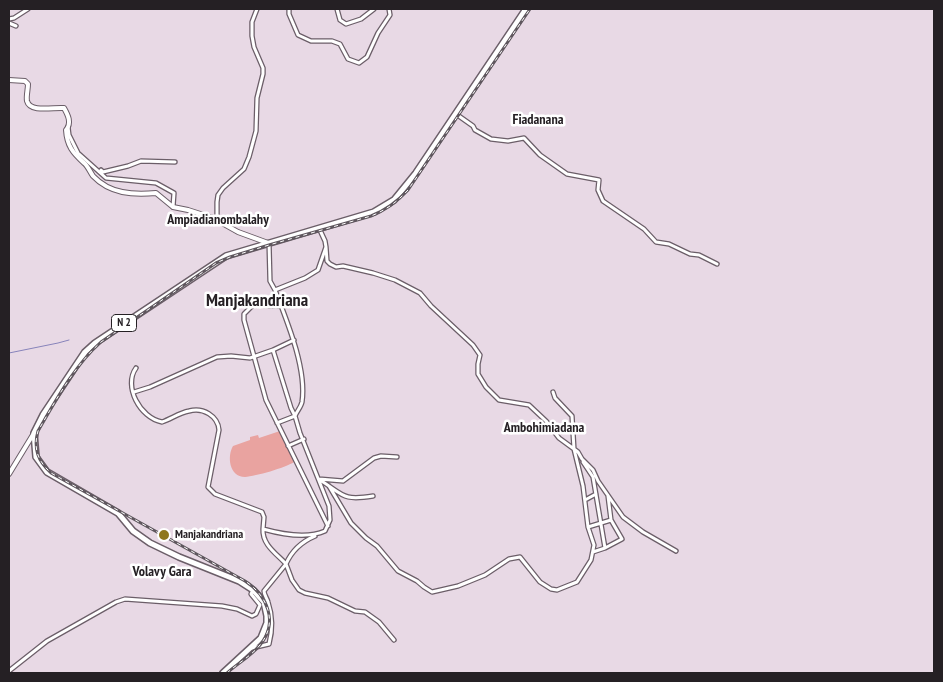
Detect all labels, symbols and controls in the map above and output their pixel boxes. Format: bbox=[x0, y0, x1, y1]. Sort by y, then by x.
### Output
district label: Fiadanana bbox=[513, 112, 563, 128]
district label: Ampiadianombalahy bbox=[167, 212, 269, 228]
district label: Manjakandriana bbox=[206, 290, 308, 312]
road number: N 2 bbox=[112, 314, 136, 332]
district label: Ambohimiadana bbox=[504, 420, 584, 436]
marker: Manjakandriana bbox=[157, 528, 171, 542]
place label: Manjakandriana bbox=[175, 528, 243, 542]
district label: Volavy Gara bbox=[133, 564, 191, 580]

